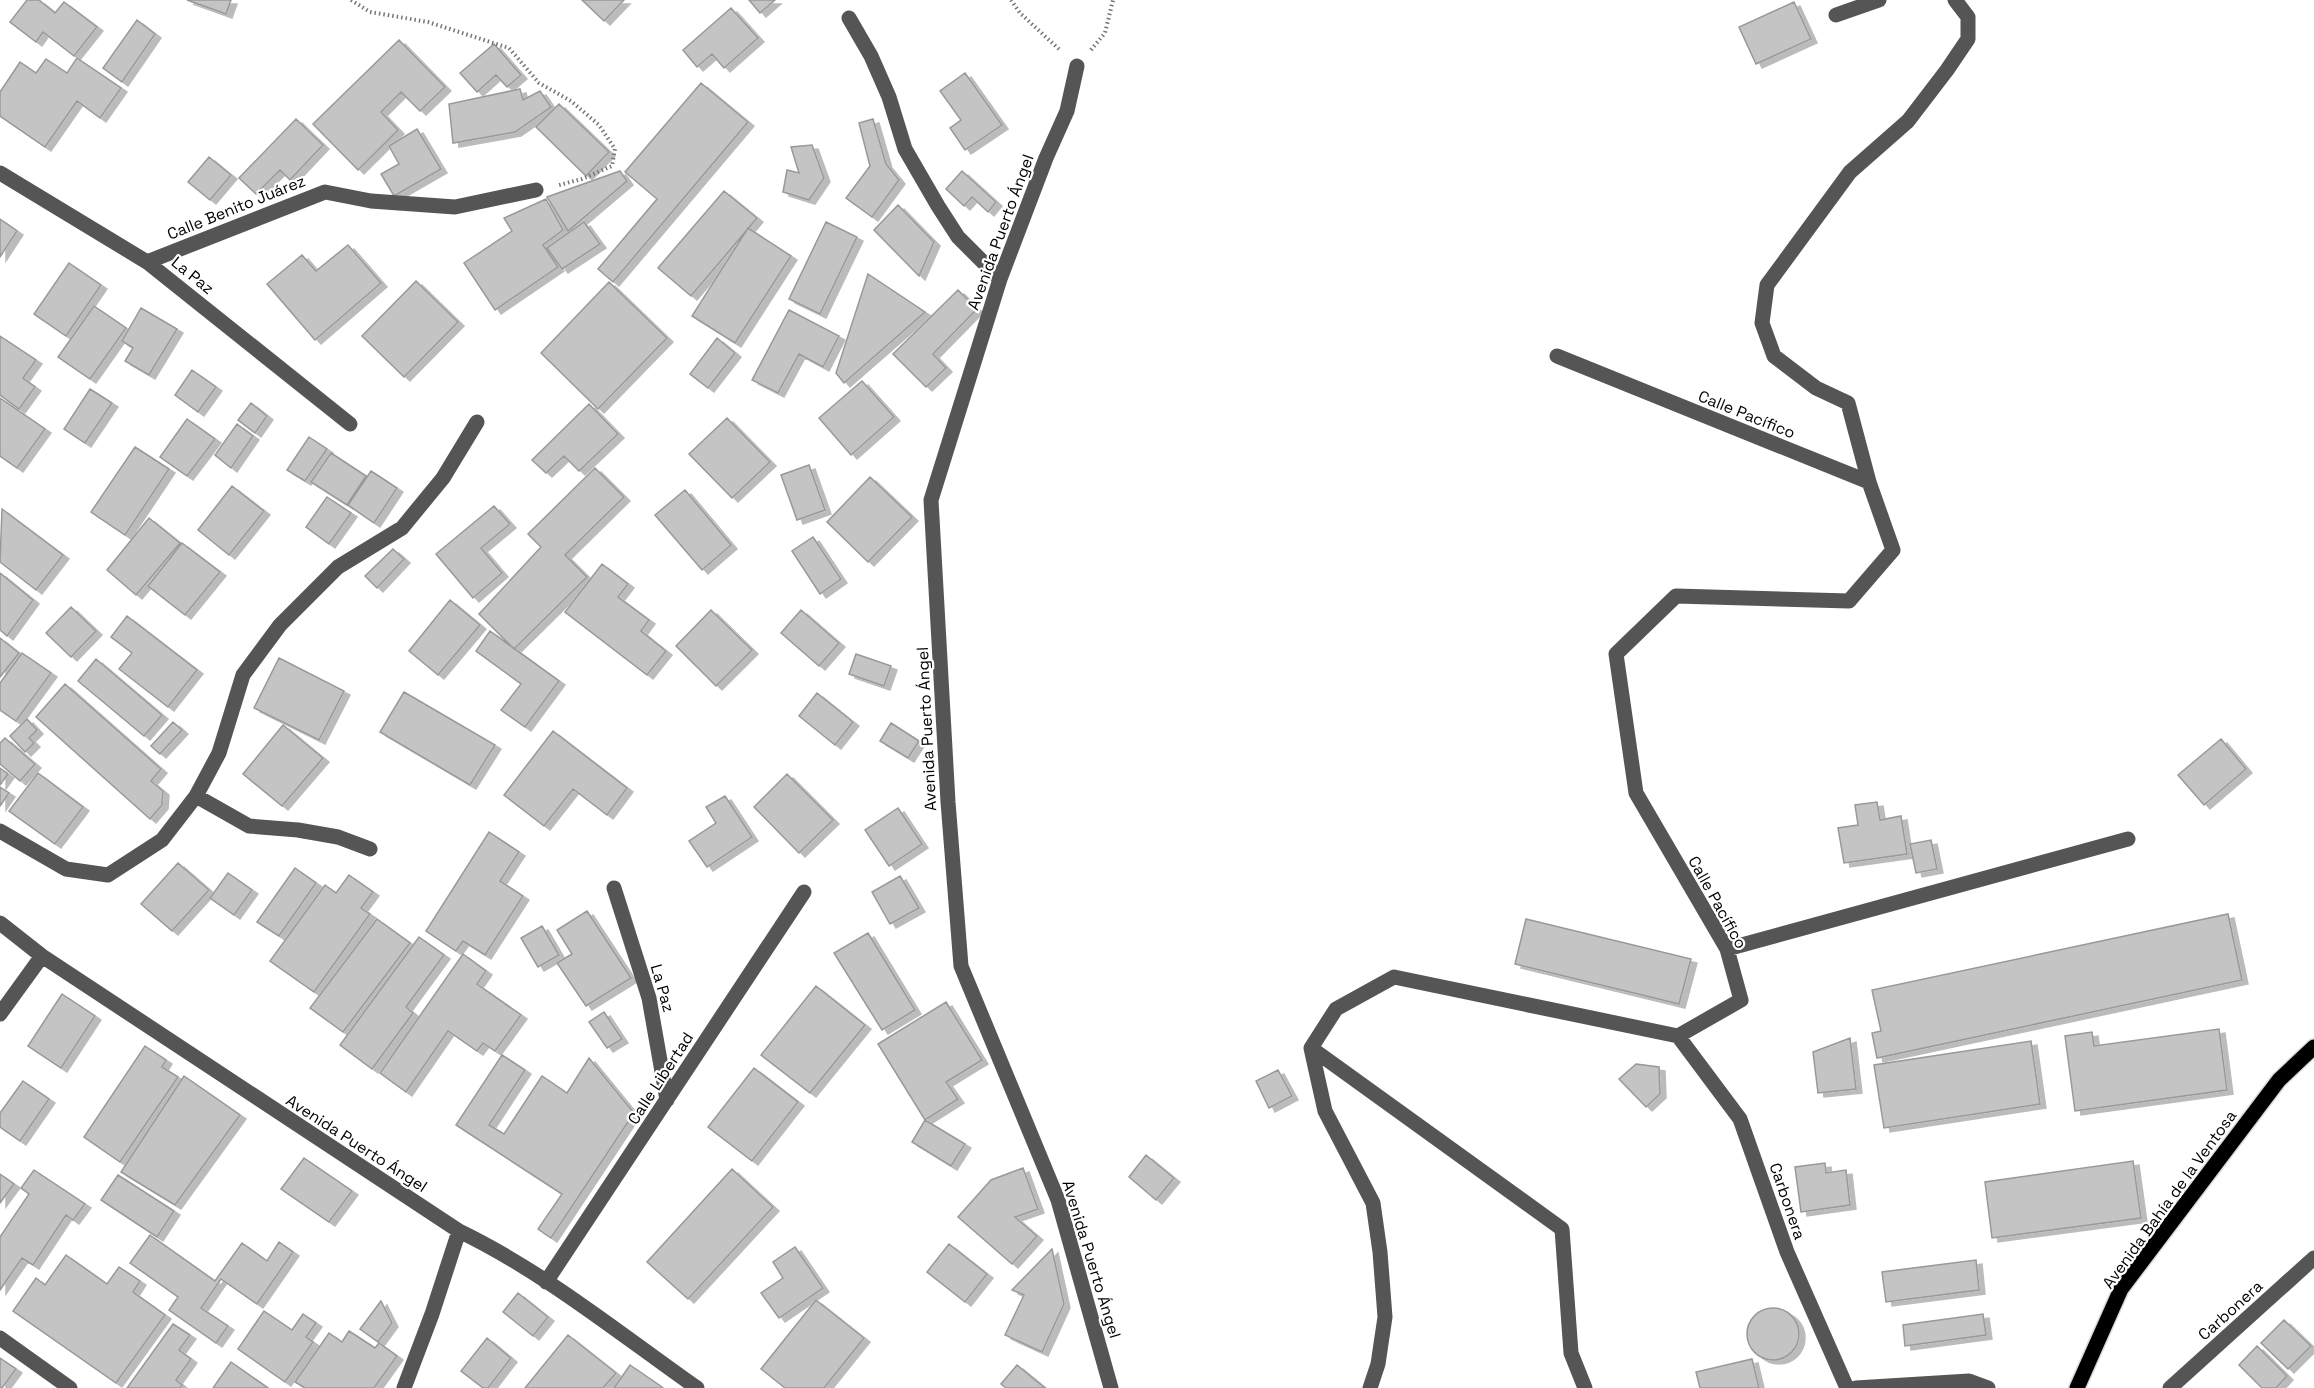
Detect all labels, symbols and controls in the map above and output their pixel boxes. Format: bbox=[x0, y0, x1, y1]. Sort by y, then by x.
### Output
street label: Avenida Puerto Ángel bbox=[963, 151, 1038, 313]
street label: Calle Benito Juárez bbox=[164, 170, 308, 245]
street label: La Paz bbox=[167, 252, 218, 299]
street label: Calle Pacífico bbox=[1695, 385, 1798, 443]
street label: Avenida Puerto Ángel bbox=[912, 646, 941, 812]
street label: Calle Pacífico bbox=[1683, 852, 1752, 952]
street label: La Paz bbox=[646, 962, 679, 1015]
street label: Calle Libertad bbox=[623, 1028, 698, 1128]
street label: Avenida Puerto Ángel bbox=[282, 1090, 431, 1197]
street label: Avenida Bahía de la Ventosa bbox=[2098, 1106, 2241, 1293]
street label: Carbonera bbox=[1765, 1160, 1810, 1242]
street label: Avenida Puerto Ángel bbox=[1057, 1178, 1126, 1341]
street label: Carbonera bbox=[2194, 1276, 2267, 1345]

